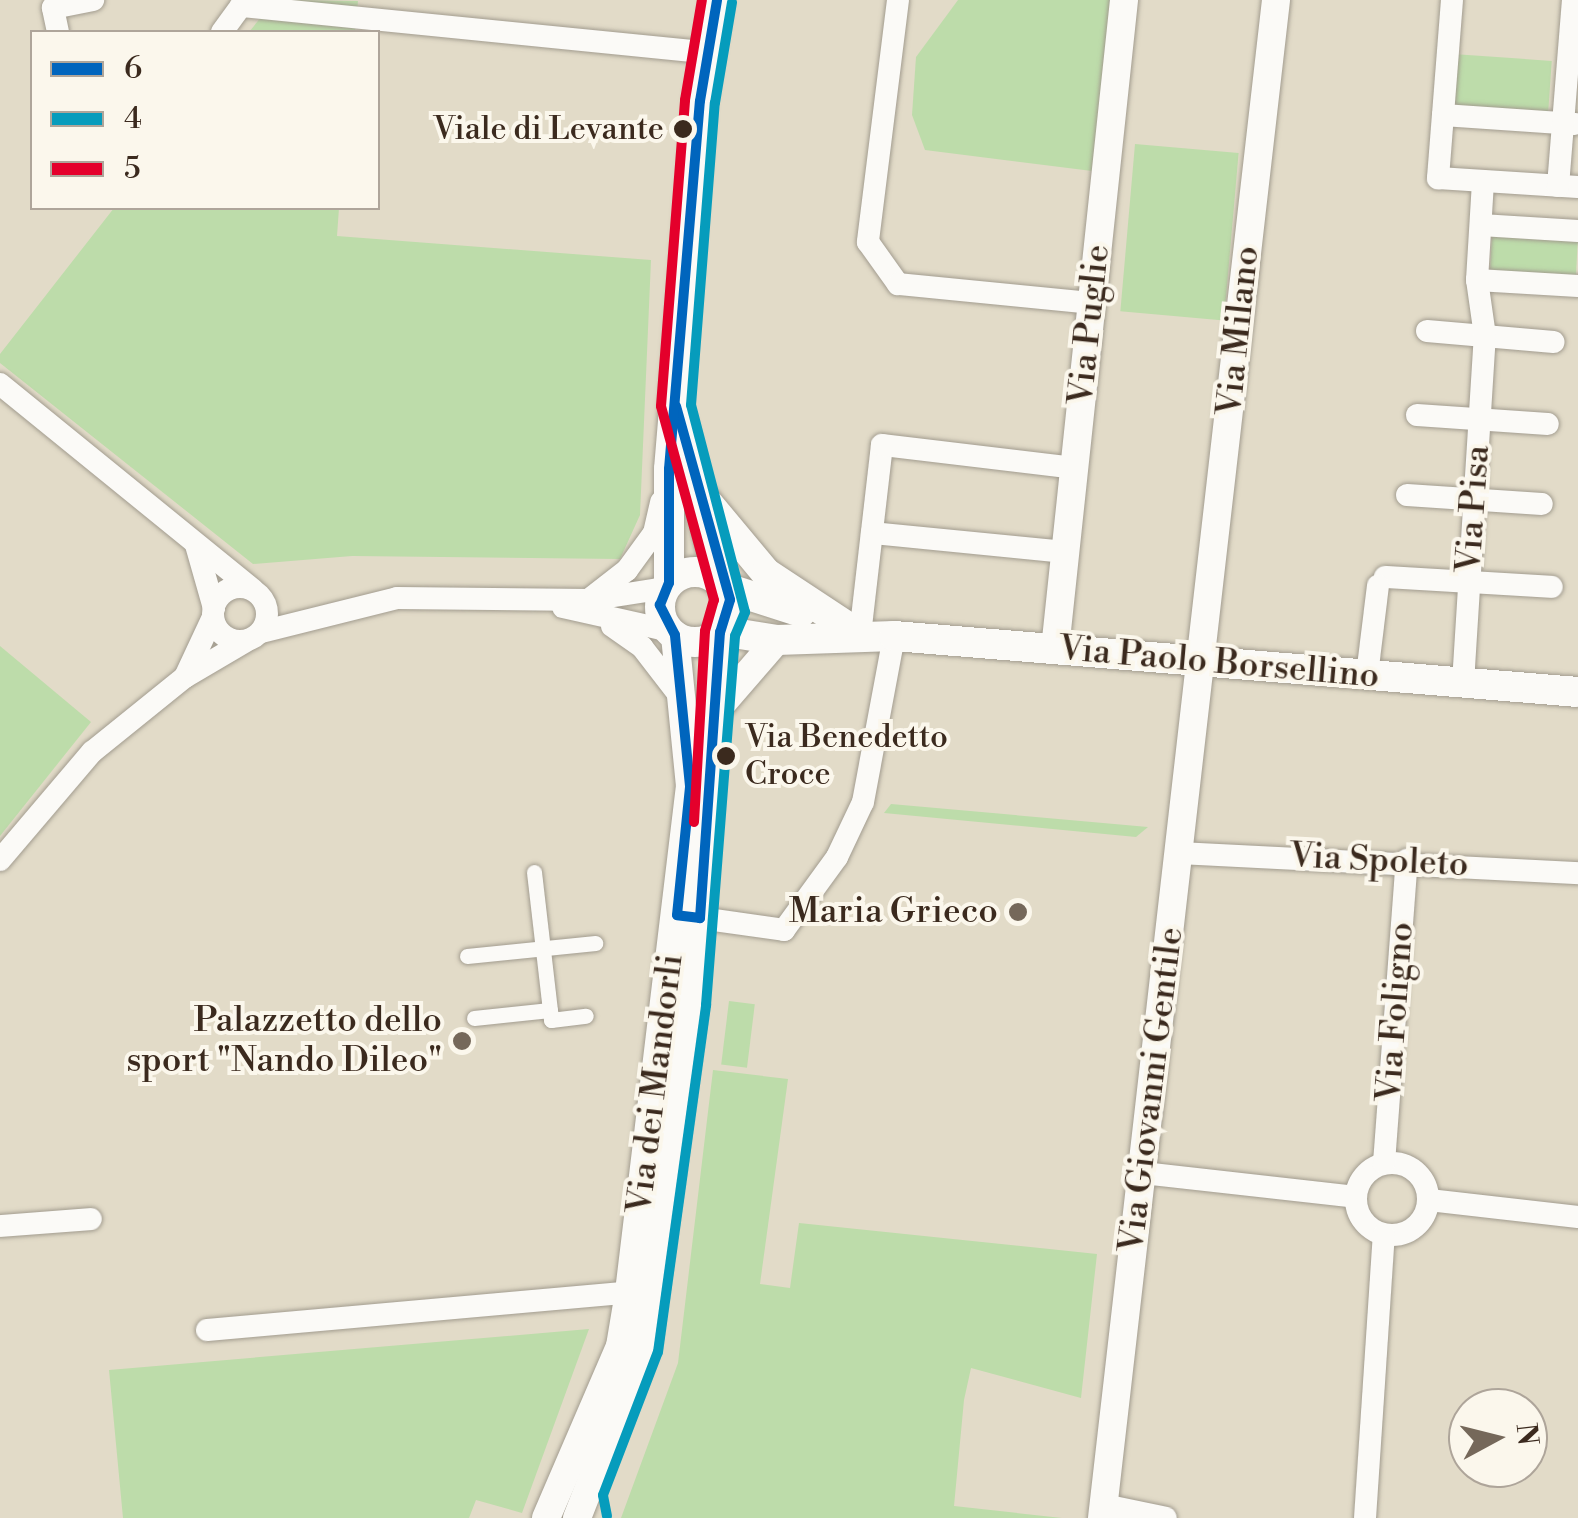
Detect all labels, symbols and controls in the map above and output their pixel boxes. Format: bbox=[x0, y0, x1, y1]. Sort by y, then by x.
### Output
legend bbox=[30, 30, 380, 210]
text: 6 bbox=[124, 50, 142, 88]
text: 4 bbox=[124, 100, 142, 138]
place label: Viale di Levante bbox=[433, 110, 664, 148]
marker: Viale di Levante bbox=[673, 119, 693, 139]
text: 5 bbox=[124, 150, 141, 188]
street label: Via Puglie bbox=[1061, 243, 1119, 407]
street label: Via Milano bbox=[1209, 244, 1269, 418]
street label: Via Pisa bbox=[1449, 444, 1499, 574]
street label: Via Paolo Borsellino bbox=[1057, 628, 1381, 698]
place label: Via Benedetto Croce bbox=[745, 719, 948, 794]
marker: Via Benedetto Croce bbox=[716, 746, 736, 766]
street label: Via Spoleto bbox=[1288, 835, 1470, 887]
place label: Maria Grieco bbox=[789, 891, 998, 933]
marker: Maria Grieco bbox=[1007, 901, 1029, 923]
street label: Via Foligno bbox=[1369, 921, 1423, 1103]
street label: Via Giovanni Gentile bbox=[1111, 925, 1193, 1255]
street label: Via dei Mandorli bbox=[619, 952, 693, 1216]
place label: Palazzetto dello sport "Nando Dileo" bbox=[126, 1000, 442, 1082]
marker: Palazzetto dello sport "Nando Dileo" bbox=[451, 1030, 473, 1052]
north arrow bbox=[1448, 1388, 1548, 1488]
text: N bbox=[1508, 1421, 1545, 1448]

